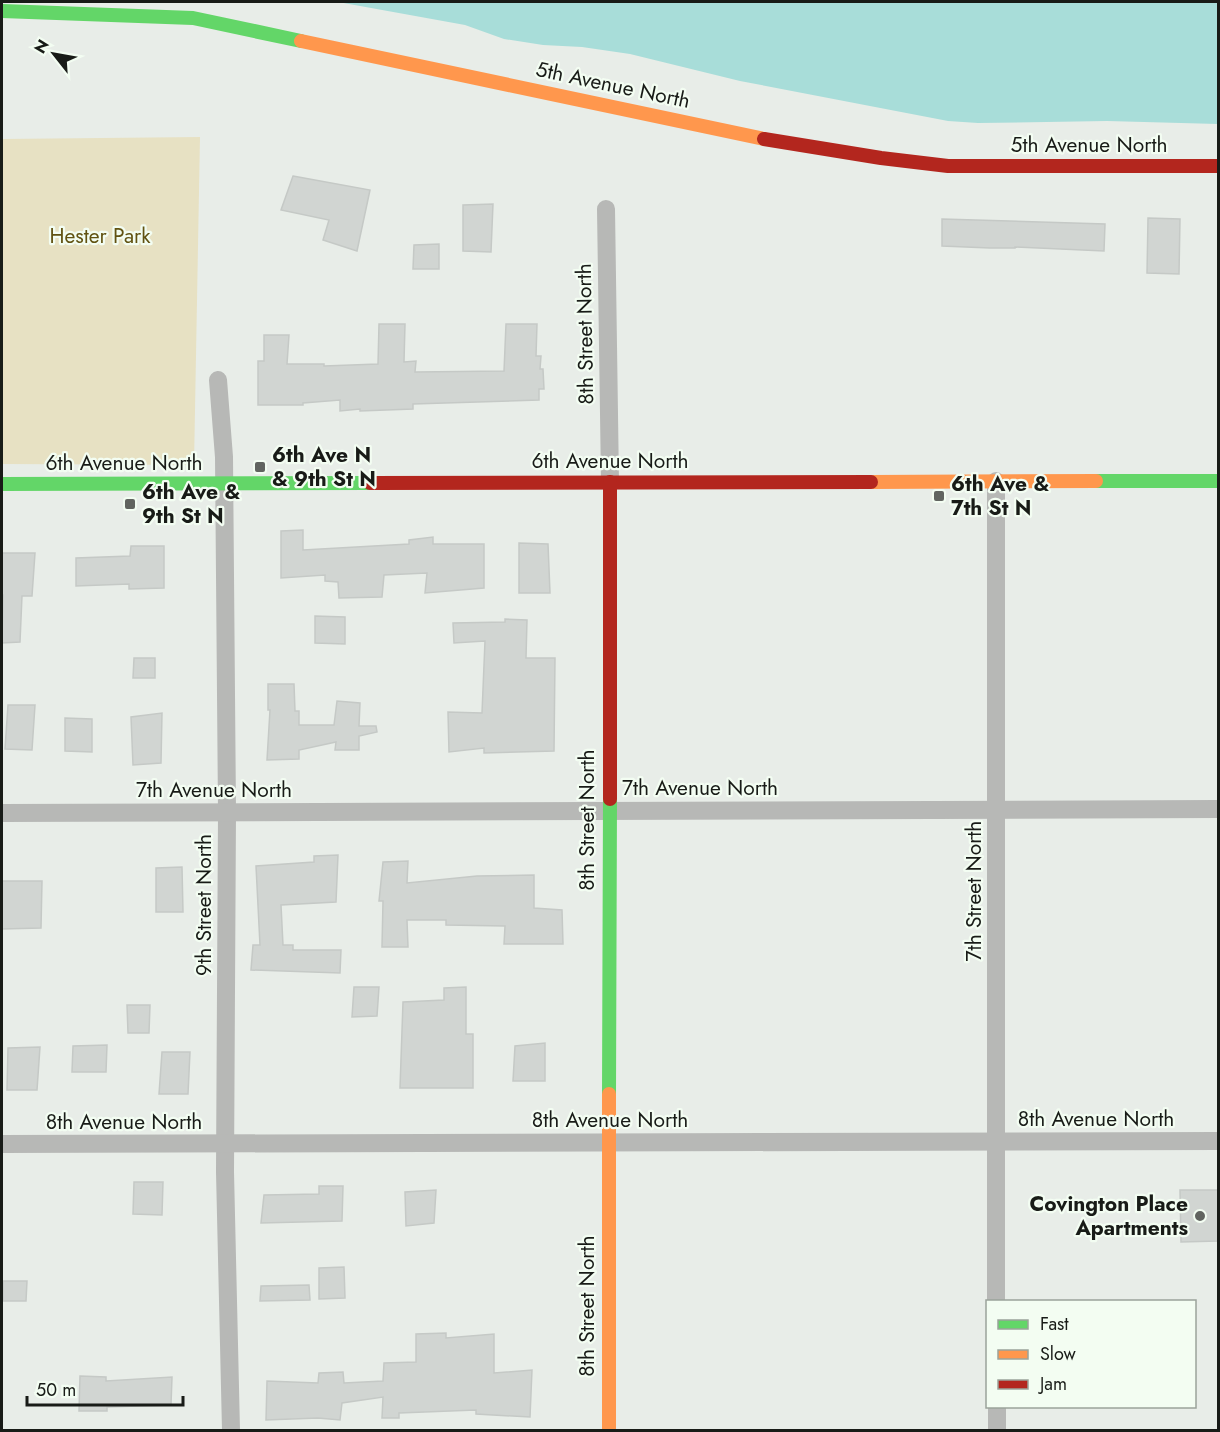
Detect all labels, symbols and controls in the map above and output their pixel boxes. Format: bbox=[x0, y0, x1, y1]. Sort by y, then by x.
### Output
north arrow bbox=[24, 24, 84, 84]
text: N bbox=[28, 35, 55, 58]
street label: 5th Avenue North bbox=[533, 54, 693, 116]
street label: 5th Avenue North bbox=[1011, 130, 1167, 160]
park label: Hester Park bbox=[49, 221, 151, 251]
street label: 8th Street North bbox=[569, 263, 601, 405]
place label: 6th Ave N & 9th St N bbox=[272, 440, 376, 494]
street label: 6th Avenue North bbox=[531, 446, 689, 476]
street label: 6th Avenue North bbox=[45, 448, 203, 478]
marker: 6th Ave N & 9th St N bbox=[253, 460, 267, 474]
place label: 6th Ave & 7th St N bbox=[951, 469, 1049, 523]
place label: 6th Ave & 9th St N bbox=[142, 477, 240, 531]
marker: 6th Ave & 7th St N bbox=[932, 489, 946, 503]
marker: 6th Ave & 9th St N bbox=[123, 497, 137, 511]
street label: 8th Street North bbox=[572, 749, 602, 891]
street label: 7th Avenue North bbox=[622, 773, 778, 803]
street label: 7th Avenue North bbox=[136, 775, 292, 805]
street label: 7th Street North bbox=[959, 821, 989, 961]
street label: 9th Street North bbox=[189, 834, 219, 976]
street label: 8th Avenue North bbox=[1018, 1104, 1174, 1134]
street label: 8th Avenue North bbox=[532, 1105, 688, 1135]
street label: 8th Avenue North bbox=[46, 1107, 202, 1137]
place label: Covington Place Apartments bbox=[1030, 1189, 1188, 1243]
marker: Covington Place Apartments bbox=[1193, 1209, 1207, 1223]
street label: 8th Street North bbox=[572, 1235, 602, 1377]
legend bbox=[986, 1300, 1196, 1408]
text: Fast bbox=[1040, 1311, 1069, 1337]
text: Slow bbox=[1040, 1341, 1077, 1367]
scale bar bbox=[27, 1369, 183, 1407]
text: Jam bbox=[1038, 1371, 1067, 1397]
text: 50 m bbox=[36, 1377, 76, 1403]

